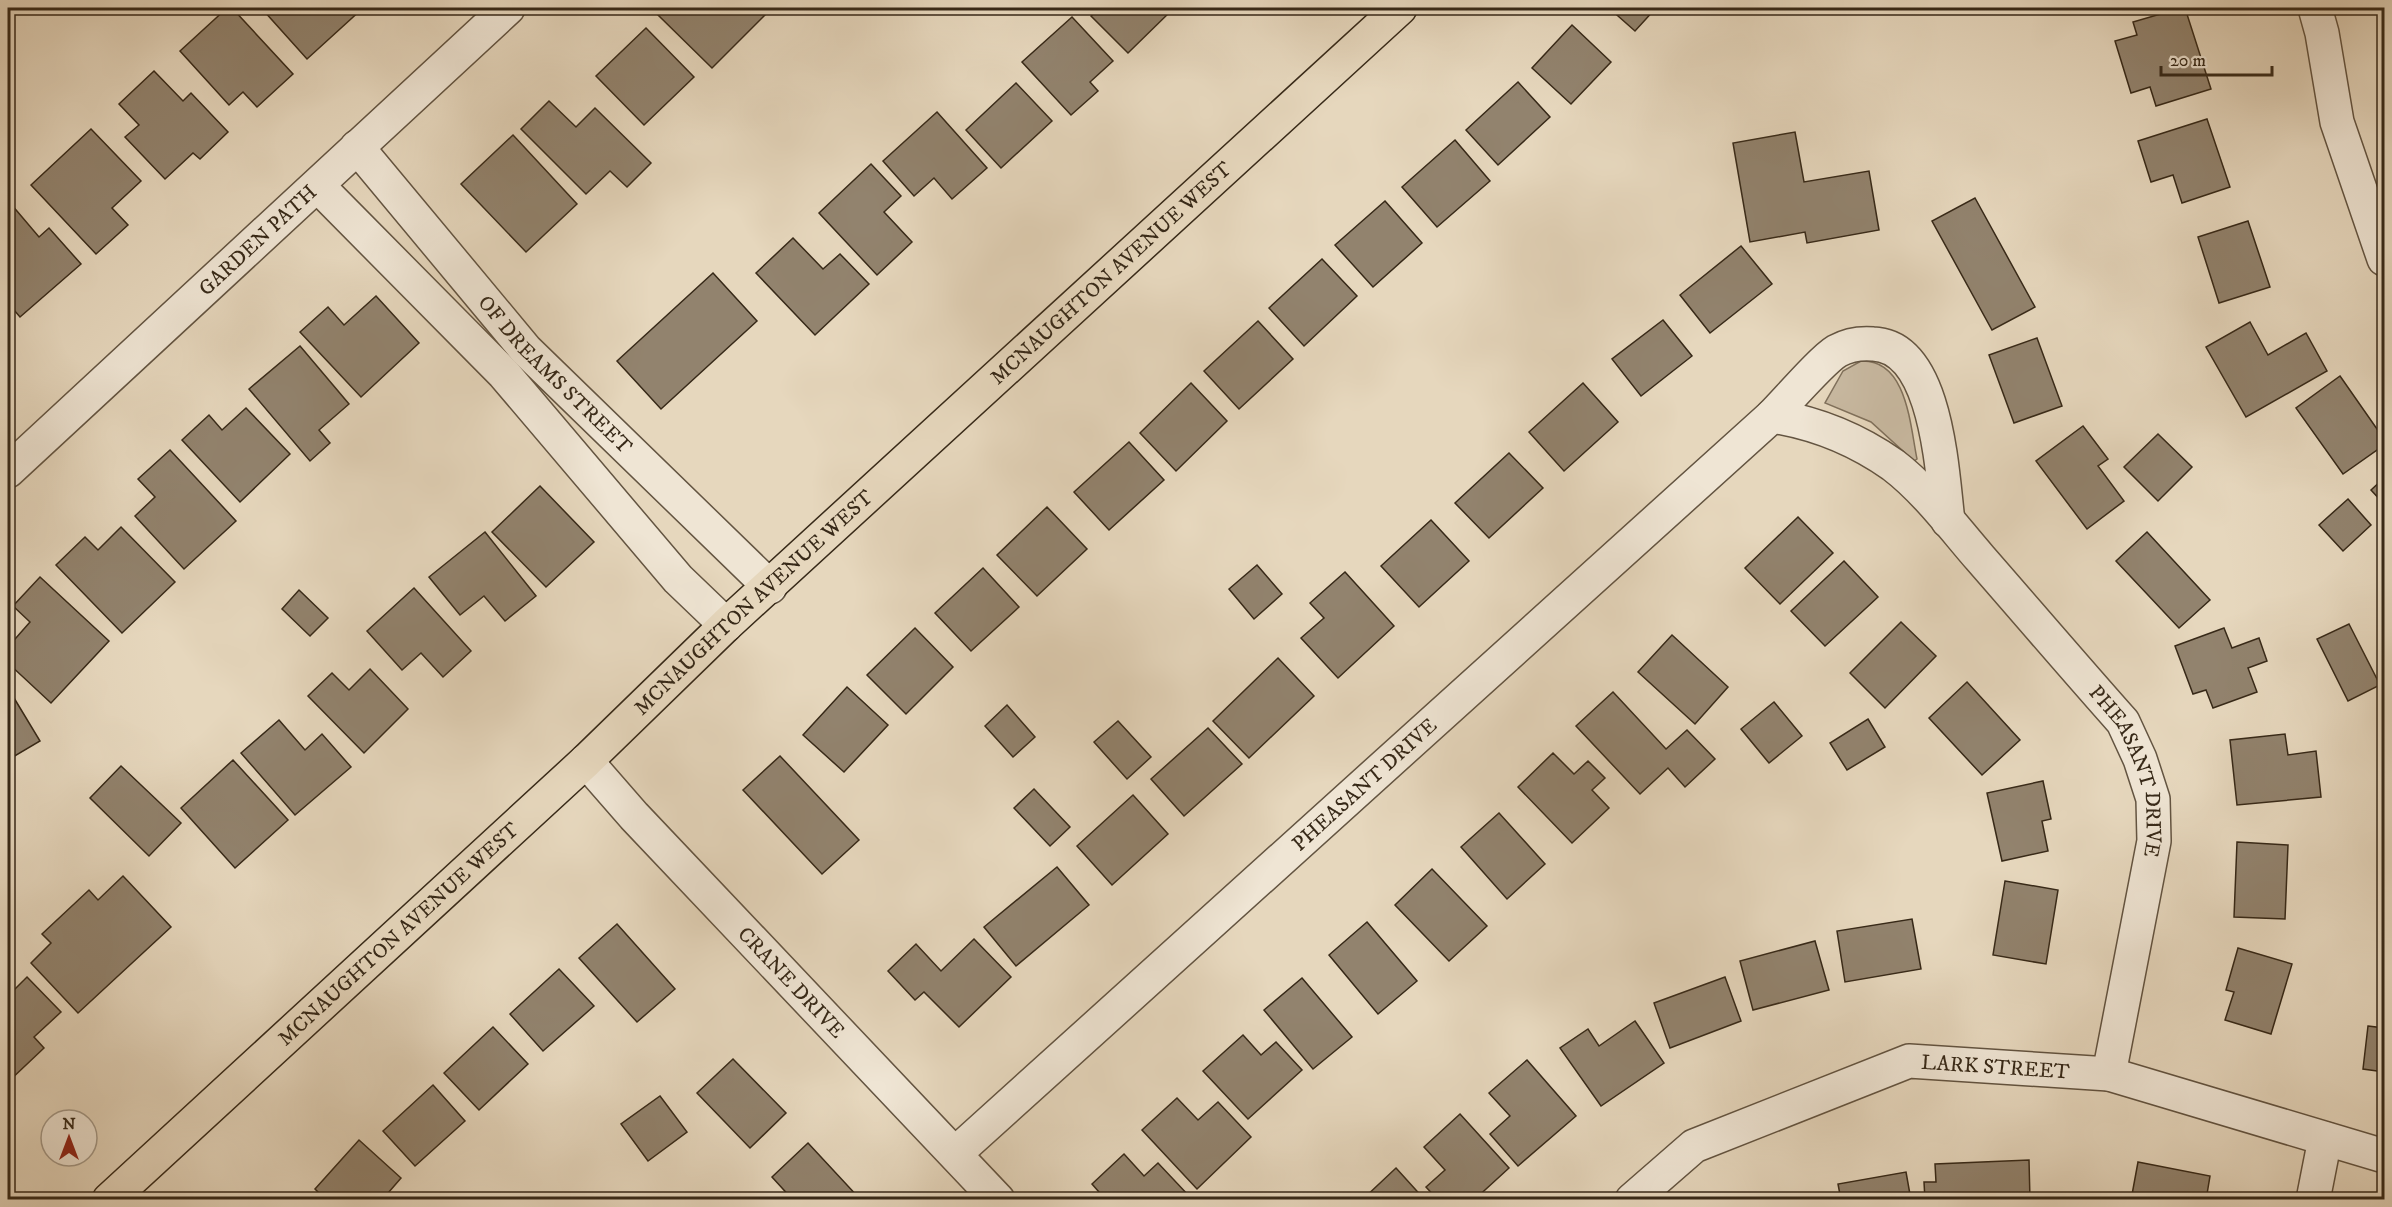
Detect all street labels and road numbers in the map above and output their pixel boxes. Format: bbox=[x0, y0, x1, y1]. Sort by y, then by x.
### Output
street label: MCNAUGHTON AVENUE WEST bbox=[985, 156, 1238, 391]
street label: GARDEN PATH bbox=[194, 180, 323, 302]
street label: OF DREAMS STREET bbox=[472, 290, 637, 460]
street label: MCNAUGHTON AVENUE WEST bbox=[629, 485, 879, 721]
street label: PHEASANT DRIVE bbox=[2083, 680, 2166, 860]
street label: PHEASANT DRIVE bbox=[1287, 713, 1443, 857]
street label: MCNAUGHTON AVENUE WEST bbox=[273, 817, 525, 1052]
street label: CRANE DRIVE bbox=[732, 922, 850, 1044]
street label: LARK STREET bbox=[1920, 1050, 2070, 1085]

